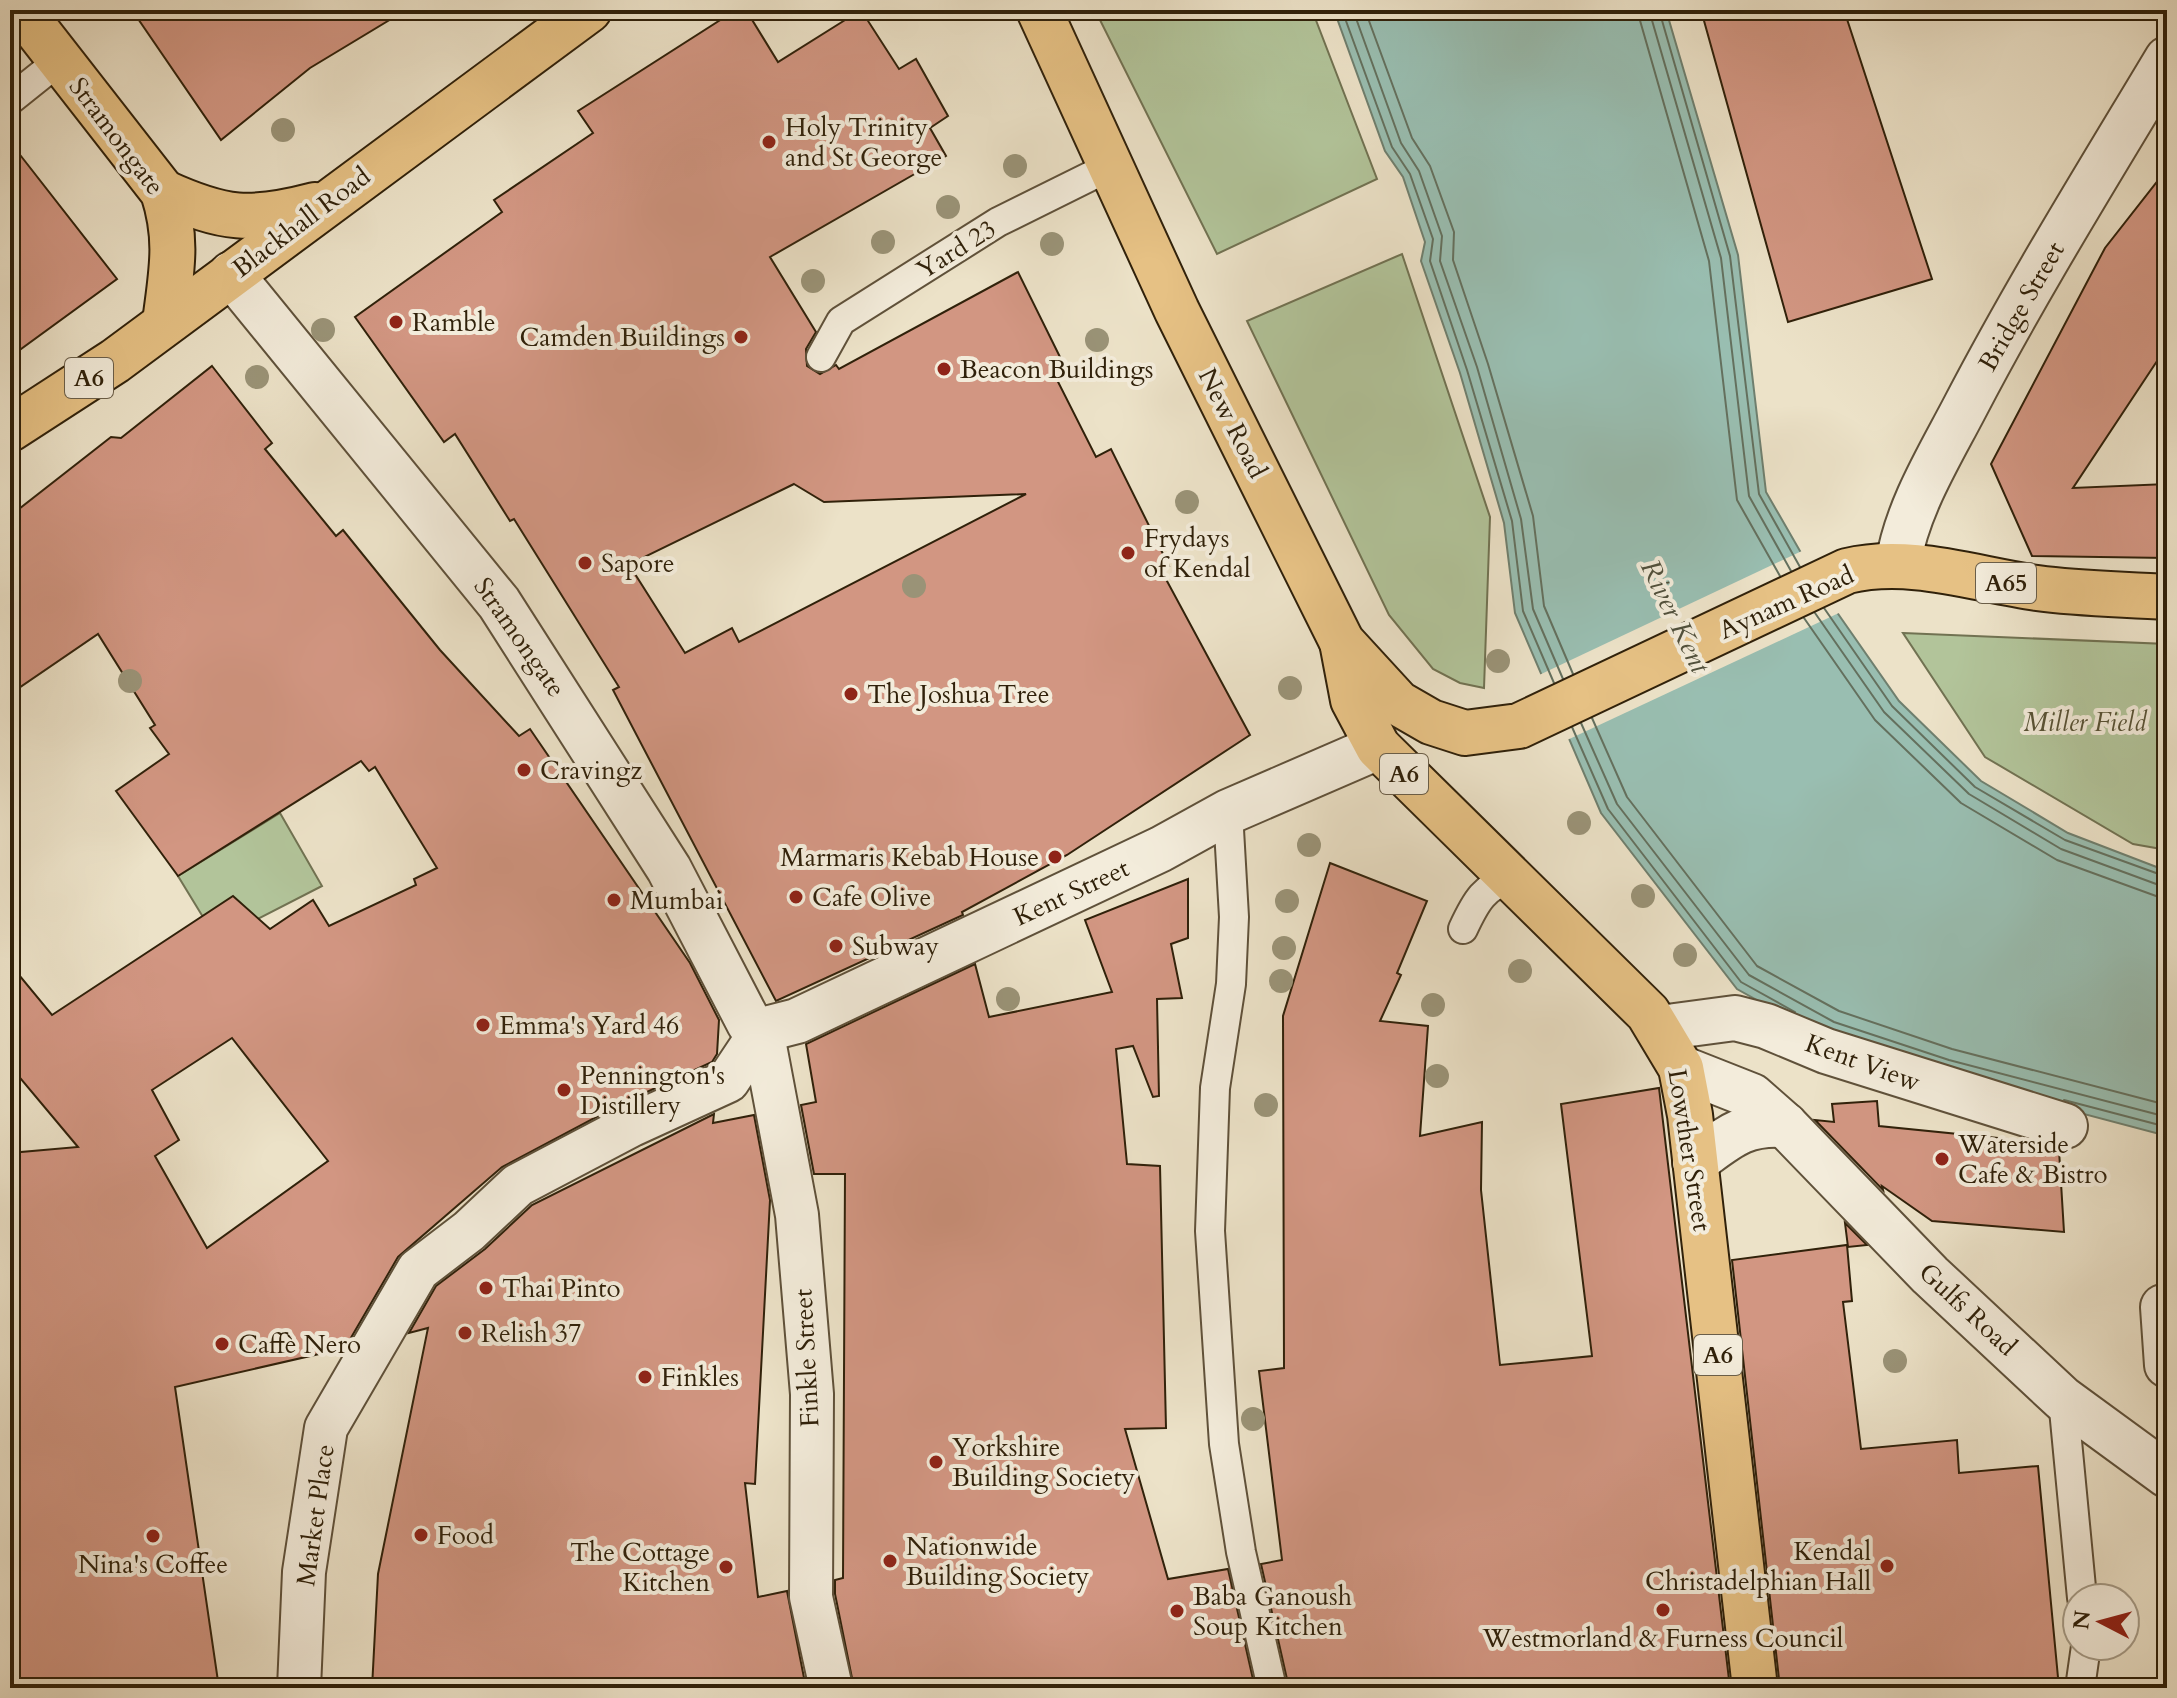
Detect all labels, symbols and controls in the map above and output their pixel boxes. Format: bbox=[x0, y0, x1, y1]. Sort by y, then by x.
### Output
street label: Stramongate bbox=[61, 70, 172, 202]
place label: Holy Trinity and St George bbox=[785, 110, 942, 175]
marker: Holy Trinity and St George bbox=[760, 133, 778, 151]
street label: Blackhall Road bbox=[225, 159, 378, 286]
street label: Yard 23 bbox=[910, 211, 1003, 287]
street label: Bridge Street bbox=[1970, 235, 2073, 377]
place label: Ramble bbox=[412, 305, 496, 340]
marker: Ramble bbox=[387, 313, 405, 331]
place label: Camden Buildings bbox=[519, 320, 725, 355]
marker: Camden Buildings bbox=[732, 328, 750, 346]
place label: Beacon Buildings bbox=[960, 352, 1153, 387]
road number: A6 bbox=[65, 358, 113, 398]
marker: Beacon Buildings bbox=[935, 360, 953, 378]
street label: New Road bbox=[1190, 362, 1275, 484]
place label: Frydays of Kendal bbox=[1144, 521, 1251, 586]
marker: Frydays of Kendal bbox=[1119, 544, 1137, 562]
place label: Sapore bbox=[601, 546, 674, 581]
water label: River Kent bbox=[1631, 553, 1719, 681]
marker: Sapore bbox=[576, 554, 594, 572]
street label: Aynam Road bbox=[1713, 557, 1859, 648]
road number: A65 bbox=[1976, 563, 2036, 603]
street label: Stramongate bbox=[466, 570, 574, 704]
place label: The Joshua Tree bbox=[867, 677, 1050, 712]
marker: The Joshua Tree bbox=[842, 685, 860, 703]
park label: Miller Field bbox=[2024, 705, 2148, 740]
place label: Cravingz bbox=[540, 753, 642, 788]
road number: A6 bbox=[1380, 754, 1428, 794]
marker: Cravingz bbox=[515, 761, 533, 779]
place label: Marmaris Kebab House bbox=[780, 840, 1039, 875]
marker: Marmaris Kebab House bbox=[1046, 848, 1064, 866]
street label: Kent Street bbox=[1008, 850, 1135, 934]
place label: Cafe Olive bbox=[812, 880, 931, 915]
place label: Mumbai bbox=[630, 883, 723, 918]
marker: Cafe Olive bbox=[787, 888, 805, 906]
marker: Mumbai bbox=[605, 891, 623, 909]
place label: Subway bbox=[852, 929, 939, 964]
marker: Subway bbox=[827, 937, 845, 955]
place label: Emma's Yard 46 bbox=[499, 1008, 679, 1043]
marker: Emma's Yard 46 bbox=[474, 1016, 492, 1034]
street label: Kent View bbox=[1800, 1025, 1925, 1100]
place label: Pennington's Distillery bbox=[580, 1058, 725, 1123]
street label: Lowther Street bbox=[1659, 1066, 1720, 1234]
marker: Pennington's Distillery bbox=[555, 1081, 573, 1099]
place label: Waterside Cafe & Bistro bbox=[1957, 1127, 2108, 1192]
marker: Waterside Cafe & Bistro bbox=[1933, 1150, 1951, 1168]
street label: Gulfs Road bbox=[1911, 1255, 2024, 1364]
place label: Thai Pinto bbox=[502, 1271, 621, 1306]
marker: Thai Pinto bbox=[477, 1279, 495, 1297]
street label: Finkle Street bbox=[785, 1288, 828, 1428]
place label: Relish 37 bbox=[481, 1316, 581, 1351]
marker: Relish 37 bbox=[456, 1324, 474, 1342]
place label: Caffè Nero bbox=[238, 1327, 361, 1362]
marker: Caffè Nero bbox=[213, 1335, 231, 1353]
road number: A6 bbox=[1694, 1335, 1742, 1375]
place label: Finkles bbox=[661, 1360, 739, 1395]
marker: Finkles bbox=[636, 1368, 654, 1386]
place label: Yorkshire Building Society bbox=[952, 1430, 1136, 1495]
street label: Market Place bbox=[288, 1442, 343, 1588]
marker: Yorkshire Building Society bbox=[927, 1453, 945, 1471]
place label: Food bbox=[437, 1518, 494, 1553]
marker: Food bbox=[412, 1526, 430, 1544]
marker: Nina's Coffee bbox=[144, 1527, 162, 1545]
place label: Nationwide Building Society bbox=[906, 1529, 1090, 1594]
place label: Kendal Christadelphian Hall bbox=[1645, 1534, 1871, 1599]
place label: The Cottage Kitchen bbox=[570, 1535, 710, 1600]
place label: Nina's Coffee bbox=[78, 1547, 228, 1582]
marker: Nationwide Building Society bbox=[881, 1552, 899, 1570]
marker: Kendal Christadelphian Hall bbox=[1878, 1557, 1896, 1575]
marker: The Cottage Kitchen bbox=[717, 1558, 735, 1576]
place label: Baba Ganoush Soup Kitchen bbox=[1193, 1579, 1352, 1644]
north arrow bbox=[2061, 1582, 2141, 1662]
marker: Westmorland & Furness Council bbox=[1654, 1601, 1672, 1619]
marker: Baba Ganoush Soup Kitchen bbox=[1168, 1602, 1186, 1620]
text: N bbox=[2066, 1609, 2098, 1631]
place label: Westmorland & Furness Council bbox=[1481, 1621, 1844, 1656]

